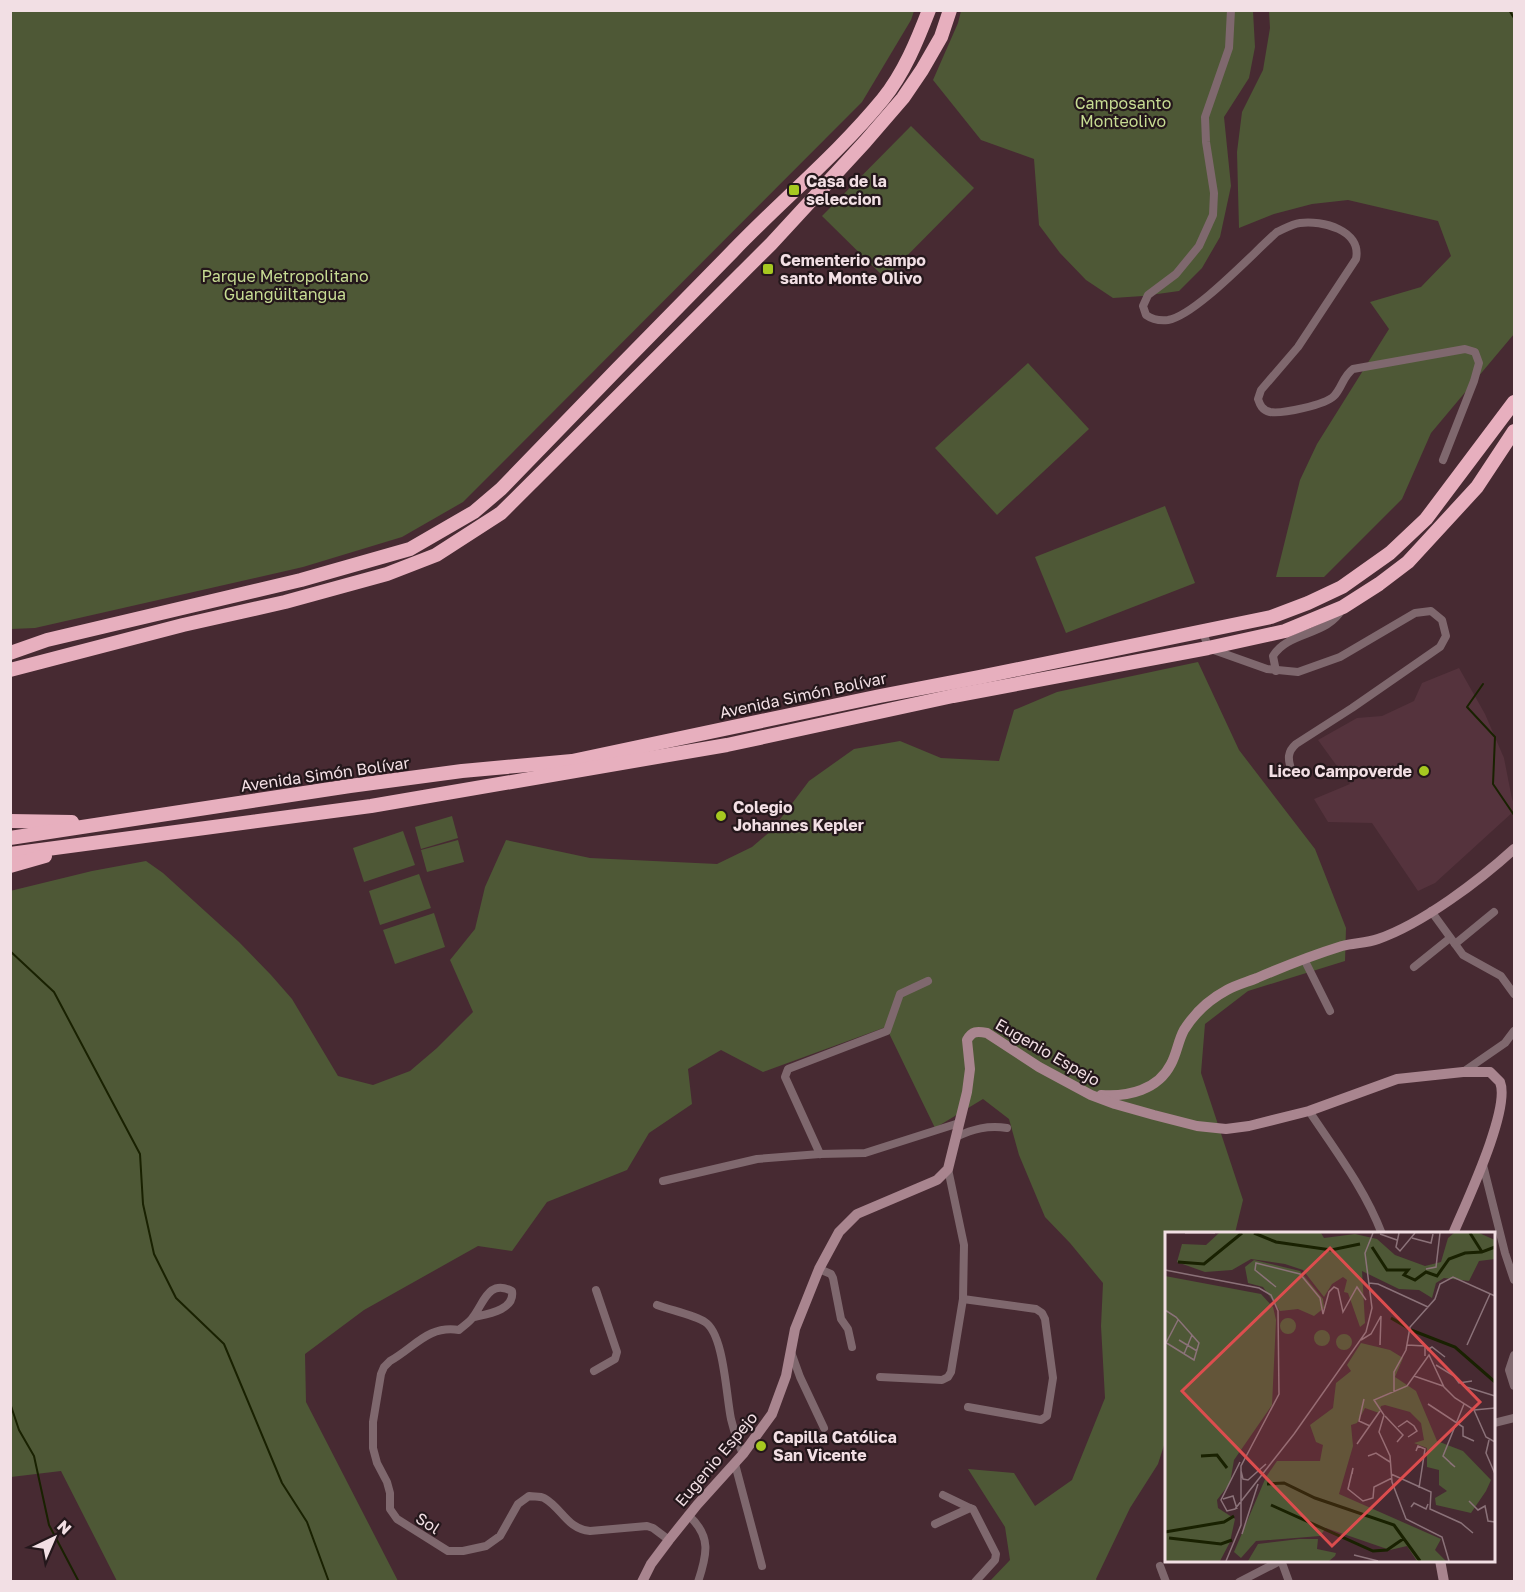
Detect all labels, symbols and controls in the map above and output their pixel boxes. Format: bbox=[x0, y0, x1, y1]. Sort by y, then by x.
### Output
park label: Camposanto Monteolivo bbox=[1075, 93, 1171, 131]
place label: Casa de la seleccion bbox=[806, 171, 887, 209]
marker: Casa de la seleccion bbox=[787, 183, 801, 197]
place label: Cementerio campo santo Monte Olivo bbox=[780, 250, 926, 288]
marker: Cementerio campo santo Monte Olivo bbox=[761, 262, 775, 276]
park label: Parque Metropolitano Guangüiltangua bbox=[201, 266, 369, 304]
street label: Avenida Simón Bolívar bbox=[718, 668, 888, 722]
street label: Avenida Simón Bolívar bbox=[239, 752, 411, 796]
place label: Liceo Campoverde bbox=[1268, 761, 1412, 781]
marker: Liceo Campoverde bbox=[1417, 764, 1431, 778]
place label: Colegio Johannes Kepler bbox=[733, 797, 864, 835]
marker: Colegio Johannes Kepler bbox=[714, 809, 728, 823]
street label: Eugenio Espejo bbox=[992, 1014, 1104, 1090]
inset map bbox=[1165, 1232, 1495, 1562]
street label: Eugenio Espejo bbox=[671, 1408, 761, 1510]
place label: Capilla Católica San Vicente bbox=[773, 1427, 897, 1465]
marker: Capilla Católica San Vicente bbox=[754, 1439, 768, 1453]
north arrow bbox=[24, 1508, 84, 1568]
street label: Sol bbox=[412, 1508, 444, 1538]
text: N bbox=[53, 1516, 76, 1539]

